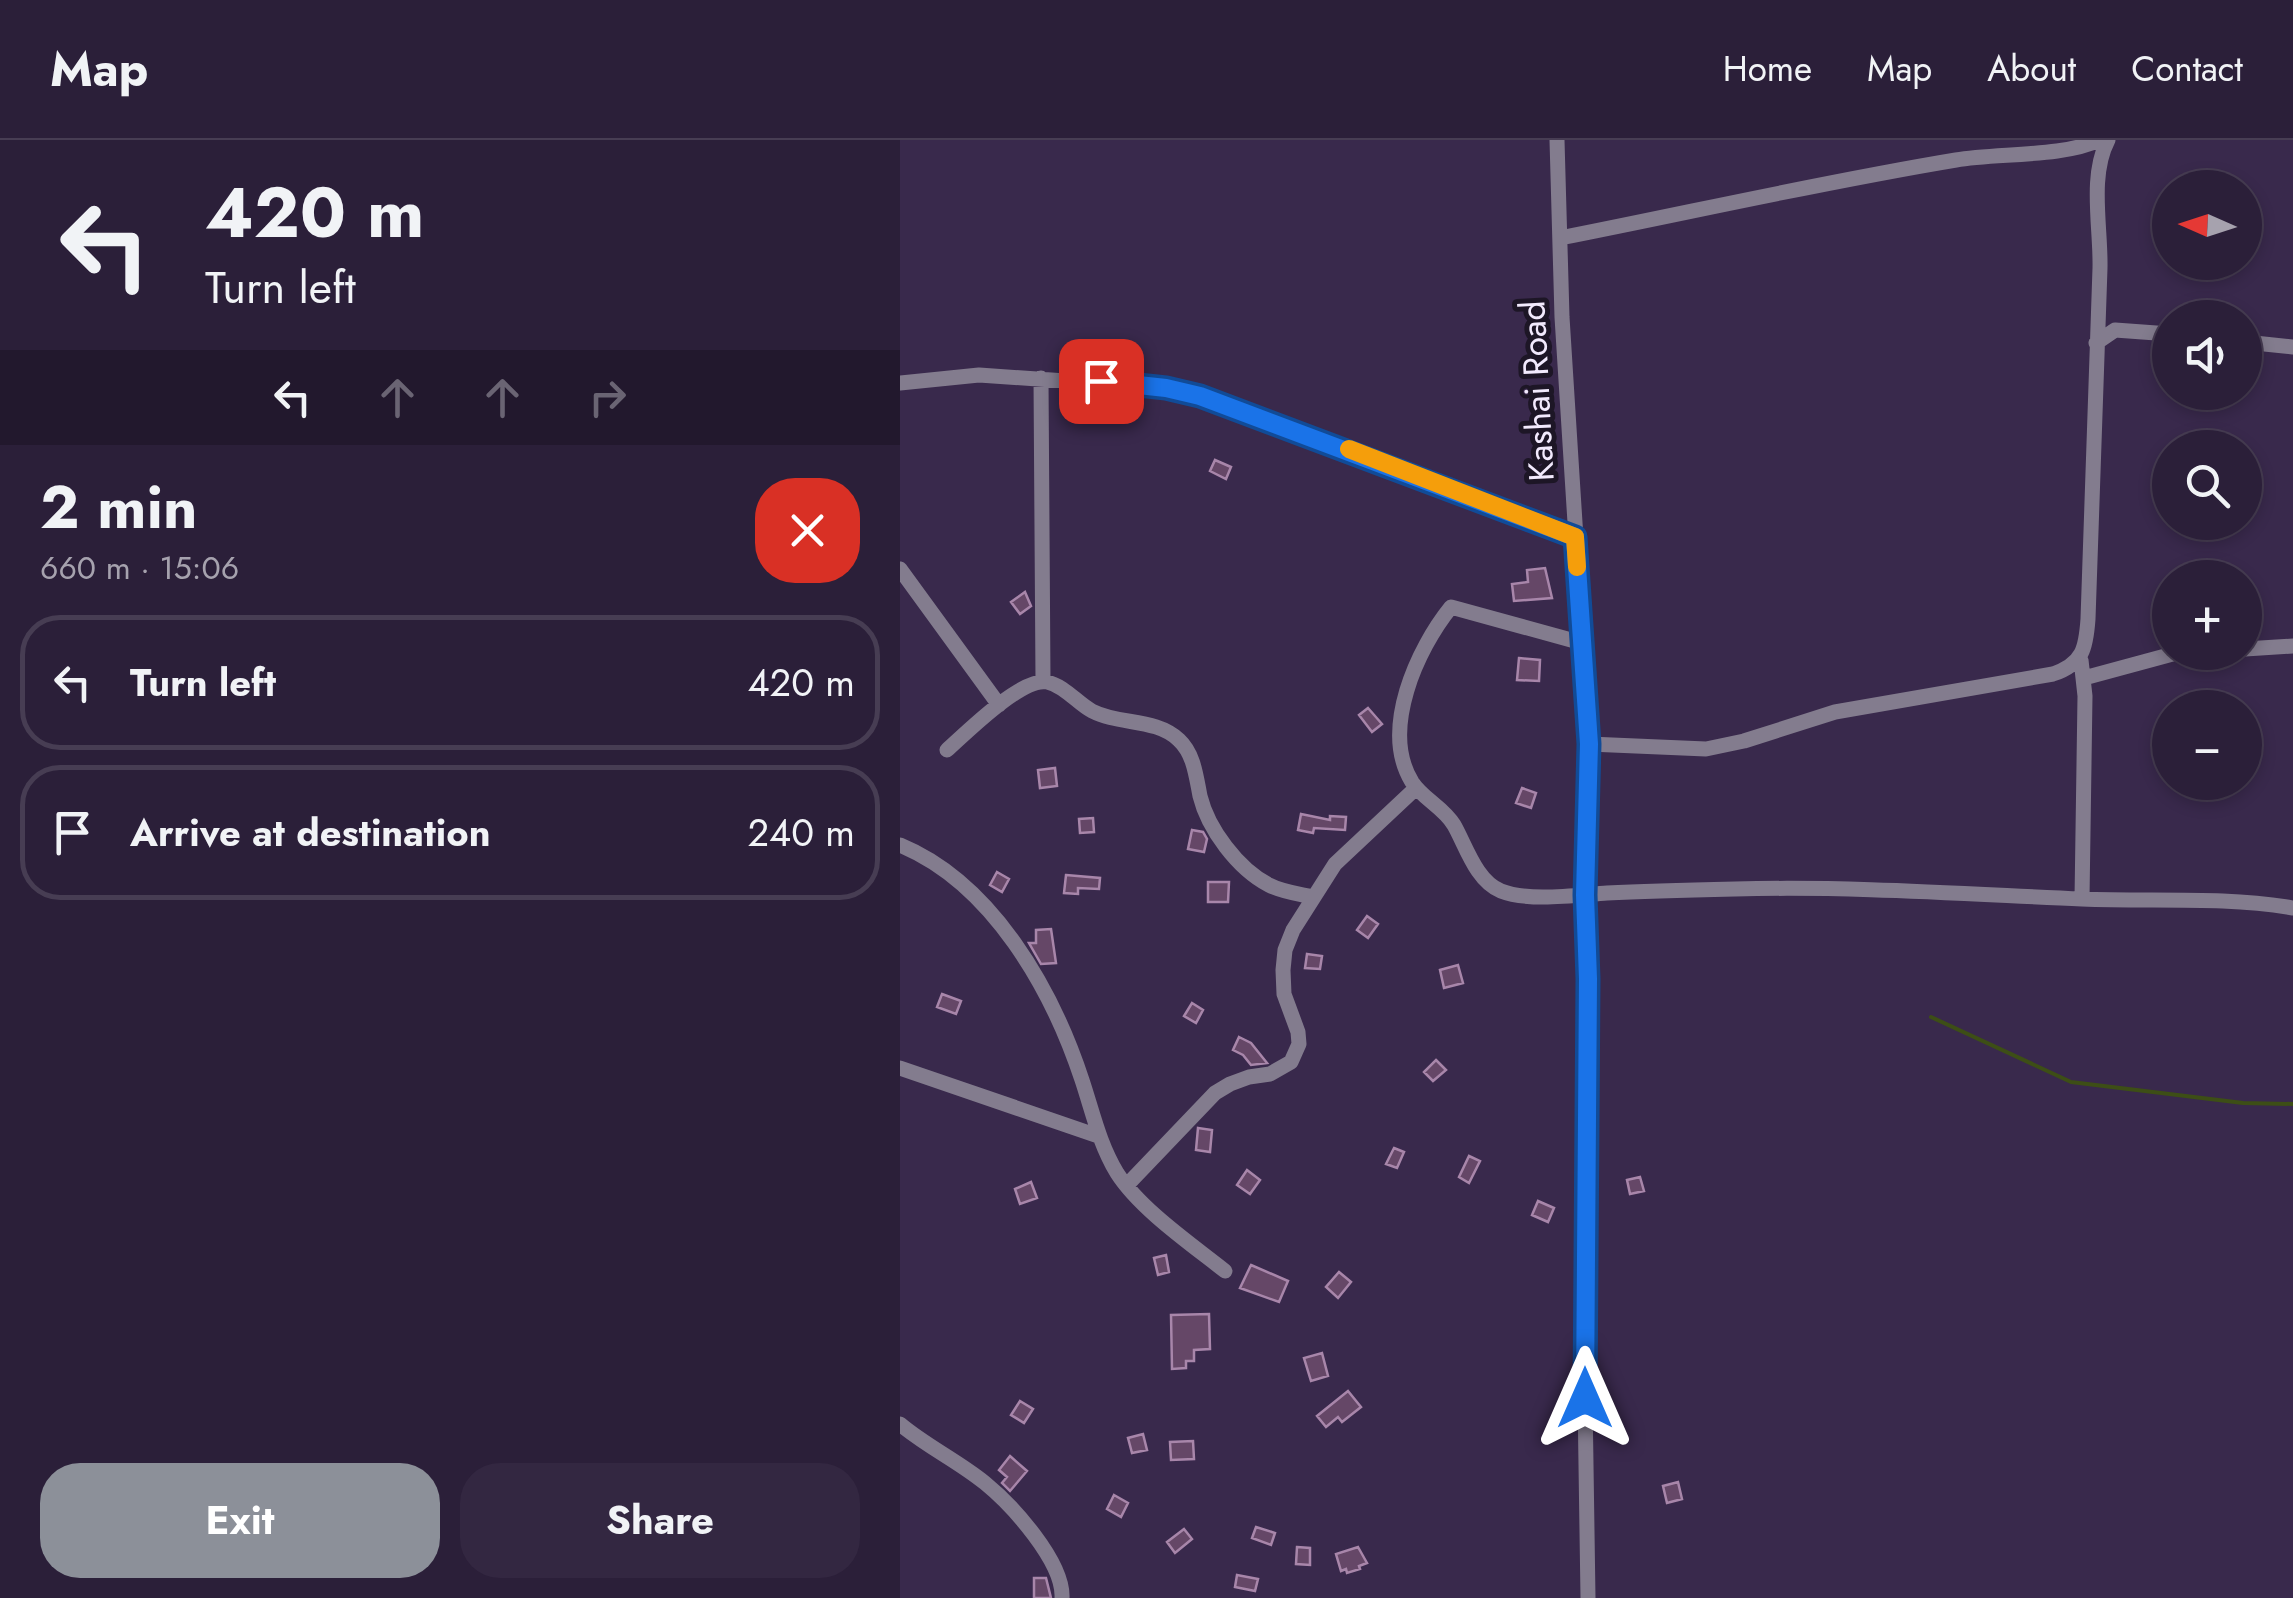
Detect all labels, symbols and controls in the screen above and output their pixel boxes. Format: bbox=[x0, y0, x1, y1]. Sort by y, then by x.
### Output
text: Map bbox=[50, 35, 148, 104]
text: Home bbox=[1723, 44, 1812, 94]
text: Map bbox=[1867, 44, 1932, 94]
text: About bbox=[1987, 44, 2076, 94]
text: Contact bbox=[2131, 44, 2243, 94]
text: 420 m bbox=[205, 162, 425, 263]
north arrow bbox=[2152, 170, 2262, 280]
map controls bbox=[2152, 170, 2262, 800]
icon: left bbox=[40, 180, 170, 310]
text: Turn left bbox=[205, 255, 356, 320]
street label: Kashai Road bbox=[1507, 299, 1567, 483]
button: sound bbox=[2152, 300, 2262, 410]
pin bbox=[1059, 339, 1144, 424]
icon: arrive bbox=[1074, 354, 1129, 409]
icon: left bbox=[265, 370, 320, 425]
icon: ahead bbox=[370, 370, 425, 425]
icon: ahead bbox=[475, 370, 530, 425]
icon: right bbox=[580, 370, 635, 425]
button: search bbox=[2152, 430, 2262, 540]
text: 2 min bbox=[40, 464, 198, 551]
button: close bbox=[755, 478, 860, 583]
text: 660 m · 15:06 bbox=[40, 545, 239, 591]
button: + bbox=[2152, 560, 2262, 670]
icon: left bbox=[45, 655, 100, 710]
text: Turn left bbox=[130, 655, 276, 710]
text: 420 m bbox=[747, 655, 855, 710]
button: − bbox=[2152, 690, 2262, 800]
icon: arrive bbox=[45, 805, 100, 860]
text: Arrive at destination bbox=[130, 805, 491, 860]
text: 240 m bbox=[747, 805, 855, 860]
position arrow bbox=[1533, 1346, 1637, 1450]
button: Exit bbox=[40, 1463, 440, 1578]
button: Share bbox=[460, 1463, 860, 1578]

